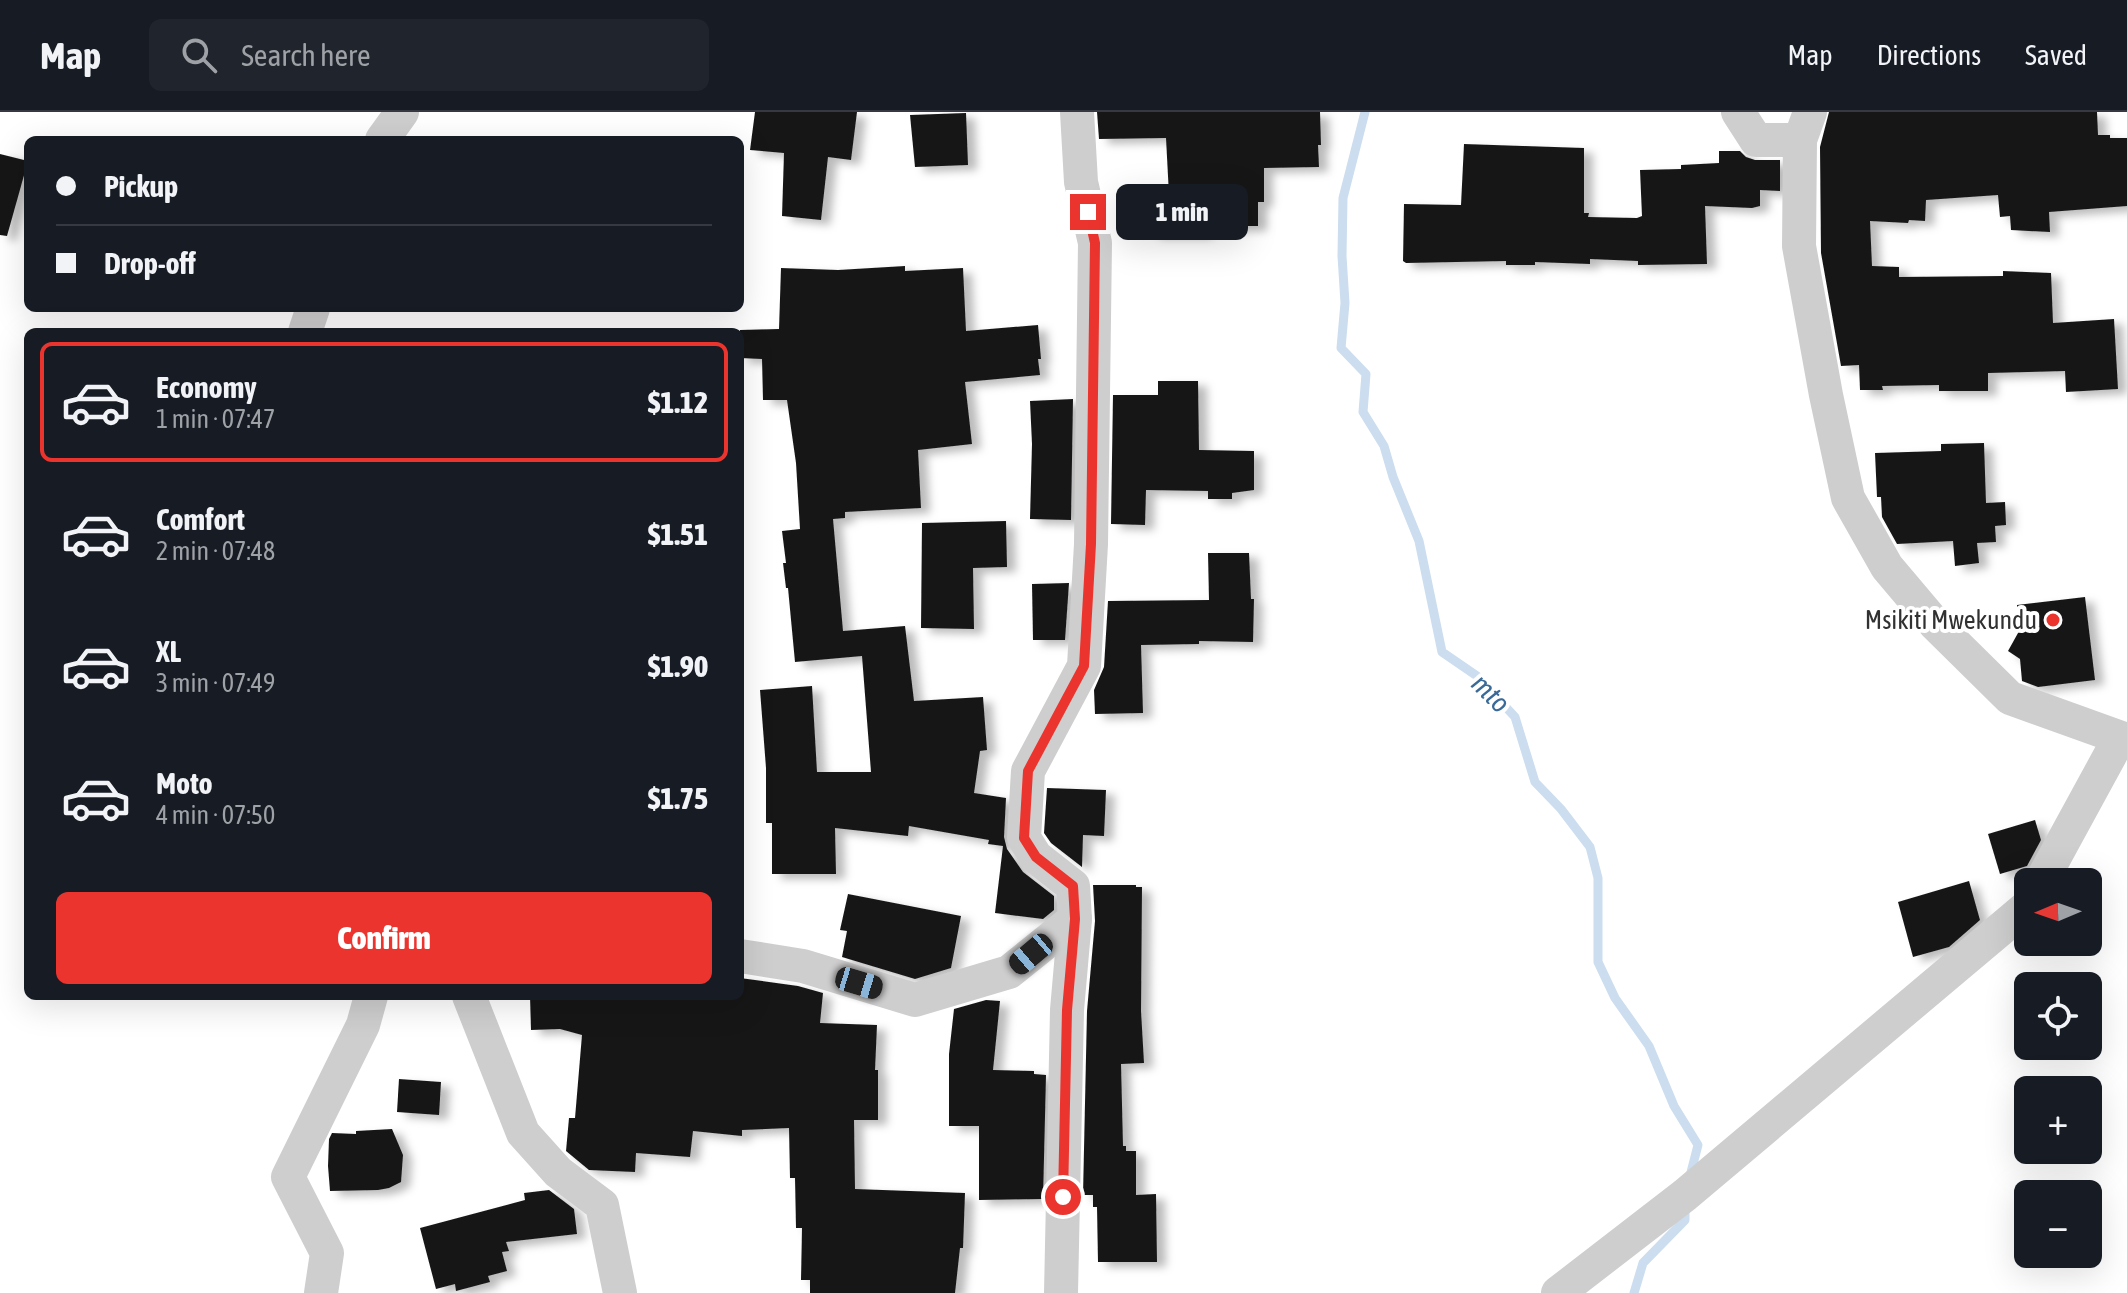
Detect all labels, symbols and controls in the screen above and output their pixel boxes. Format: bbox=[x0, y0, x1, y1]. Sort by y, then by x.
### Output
search box bbox=[149, 19, 709, 91]
icon: search bbox=[177, 33, 221, 77]
text: Map bbox=[40, 34, 101, 77]
text: Search here bbox=[241, 38, 371, 72]
text: Map bbox=[1788, 39, 1833, 71]
text: Directions bbox=[1877, 39, 1981, 71]
text: Saved bbox=[2025, 39, 2087, 71]
text: Pickup bbox=[104, 169, 178, 203]
callout: 1 min bbox=[1116, 184, 1248, 240]
route end bbox=[1070, 194, 1106, 230]
text: 1 min bbox=[1155, 197, 1209, 227]
text: Drop-off bbox=[104, 246, 196, 280]
icon: car bbox=[60, 366, 132, 438]
text: Economy bbox=[156, 370, 257, 404]
text: $1.12 bbox=[648, 385, 708, 419]
text: 1 min · 07:47 bbox=[156, 404, 275, 434]
icon: car bbox=[60, 498, 132, 570]
text: Comfort bbox=[156, 502, 245, 536]
text: $1.51 bbox=[648, 517, 708, 551]
text: 2 min · 07:48 bbox=[156, 536, 275, 566]
place label: Msikiti Mwekundu bbox=[1865, 605, 2037, 635]
marker: Msikiti Mwekundu bbox=[2044, 611, 2062, 629]
icon: car bbox=[60, 630, 132, 702]
text: XL bbox=[156, 634, 181, 668]
text: $1.90 bbox=[648, 649, 708, 683]
water label: mto bbox=[1465, 667, 1517, 719]
text: 3 min · 07:49 bbox=[156, 668, 275, 698]
icon: car bbox=[60, 762, 132, 834]
text: Moto bbox=[156, 766, 213, 800]
text: $1.75 bbox=[648, 781, 708, 815]
text: 4 min · 07:50 bbox=[156, 800, 275, 830]
north arrow bbox=[2014, 868, 2102, 956]
map controls bbox=[2014, 868, 2102, 1268]
button: Confirm bbox=[56, 892, 712, 984]
car bbox=[1005, 929, 1057, 979]
car bbox=[833, 965, 885, 1001]
button: locate bbox=[2014, 972, 2102, 1060]
button: + bbox=[2014, 1076, 2102, 1164]
route start bbox=[1045, 1179, 1081, 1215]
button: − bbox=[2014, 1180, 2102, 1268]

